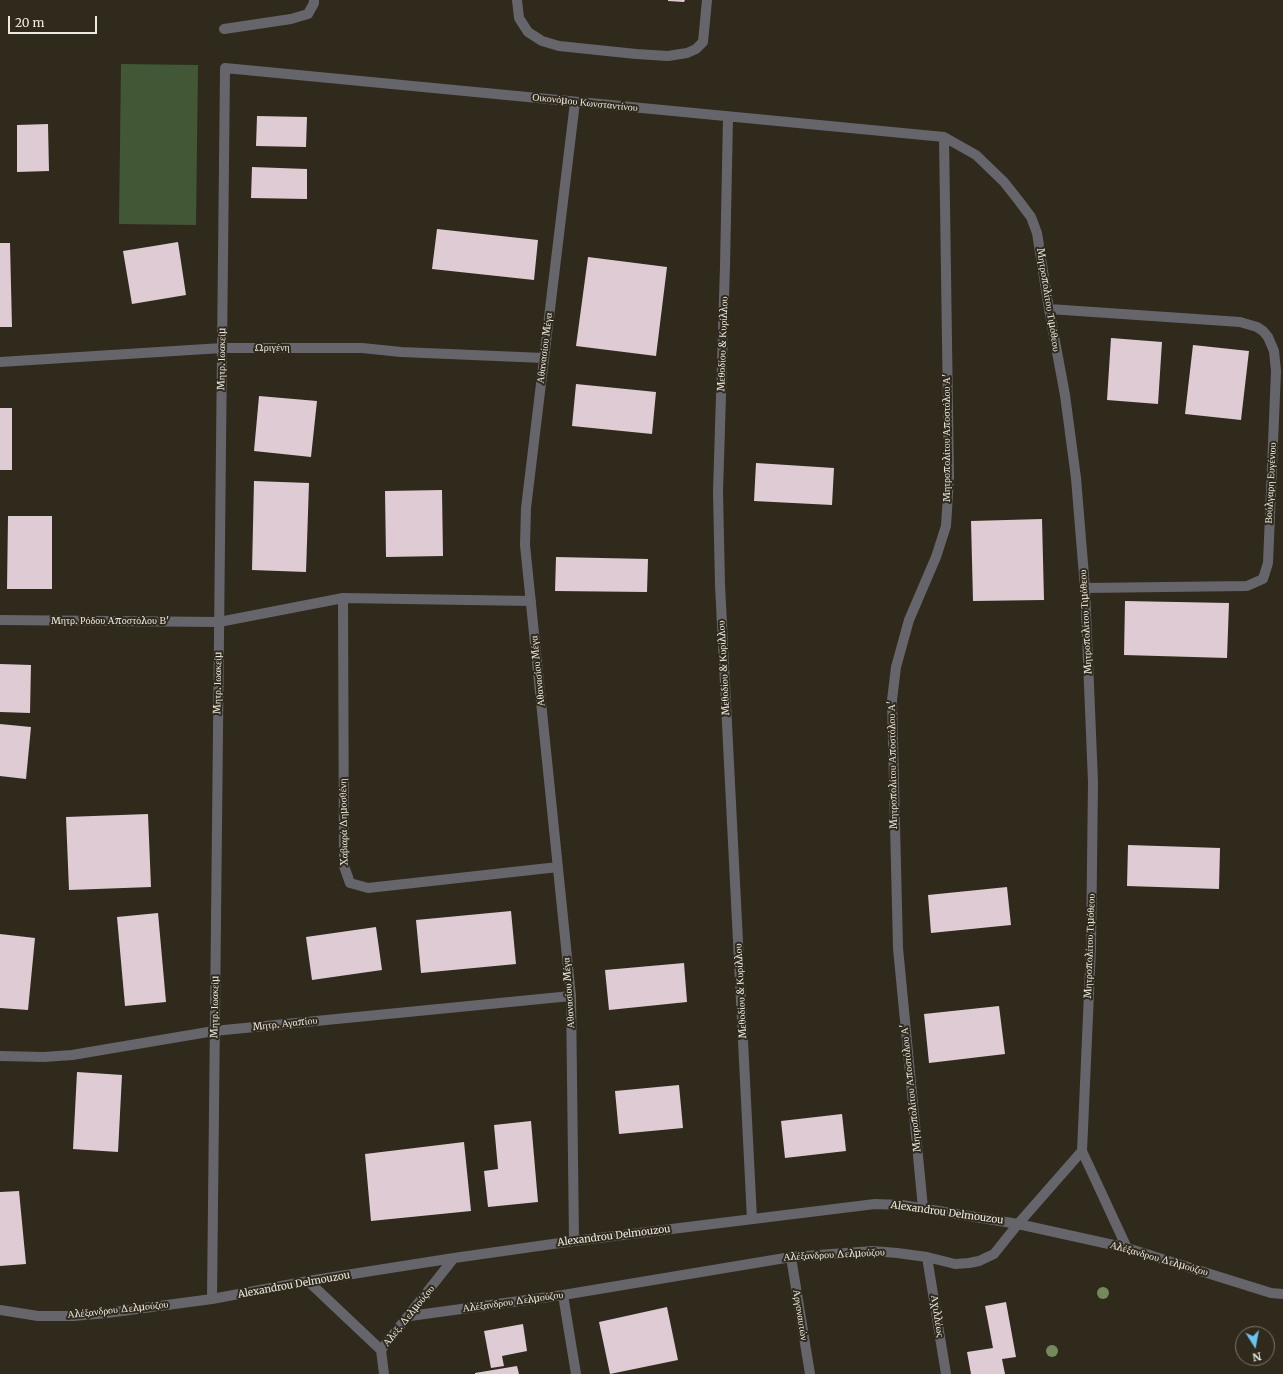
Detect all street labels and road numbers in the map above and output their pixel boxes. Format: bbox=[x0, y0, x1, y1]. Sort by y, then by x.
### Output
street label: Οικονόμου Κωνσταντίνου bbox=[532, 91, 638, 115]
street label: Μητροπολίτου Τιμόθεου bbox=[1034, 247, 1062, 353]
street label: Μεθοδίου & Κυρίλλου bbox=[715, 296, 731, 392]
street label: Αθανασίου Μέγα bbox=[535, 312, 555, 384]
street label: Μητρ. Ιωακείμ bbox=[215, 328, 229, 390]
street label: Ωριγένη bbox=[254, 342, 290, 354]
street label: Μητροπολίτου Αποστόλου Α' bbox=[941, 374, 953, 502]
street label: Βούλγαρη Ευγένιου bbox=[1263, 442, 1279, 524]
street label: Μητροπολίτου Τιμόθεου bbox=[1077, 569, 1095, 675]
street label: Μητρ. Ρόδου Αποστόλου Β' bbox=[51, 615, 169, 627]
street label: Μεθοδίου & Κυρίλλου bbox=[716, 620, 732, 716]
street label: Αθανασίου Μέγα bbox=[528, 635, 548, 707]
street label: Μητρ. Ιωακείμ bbox=[211, 652, 225, 714]
street label: Μητροπολίτου Αποστόλου Α' bbox=[886, 701, 900, 829]
street label: Χαβιαρά Δημοσθένη bbox=[337, 778, 351, 866]
street label: Μητροπολίτου Τιμόθεου bbox=[1082, 893, 1098, 999]
street label: Μεθοδίου & Κυρίλλου bbox=[733, 943, 749, 1039]
street label: Αθανασίου Μέγα bbox=[561, 957, 577, 1029]
street label: Μητρ. Ιωακείμ bbox=[208, 976, 222, 1038]
street label: Μητρ. Αγαπίου bbox=[252, 1015, 318, 1033]
street label: Μητροπολίτου Αποστόλου Α' bbox=[898, 1024, 924, 1152]
street label: Alexandrou Delmouzou bbox=[890, 1199, 1004, 1227]
street label: Alexandrou Delmouzou bbox=[557, 1223, 671, 1249]
street label: Αλέξανδρου Δελμούζου bbox=[1109, 1239, 1209, 1279]
street label: Αλέξανδρου Δελμούζου bbox=[783, 1246, 885, 1264]
street label: Alexandrou Delmouzou bbox=[237, 1269, 351, 1301]
street label: Αλεξ. Δελμούζου bbox=[381, 1283, 437, 1349]
street label: Αλέξανδρου Δελμούζου bbox=[462, 1289, 564, 1315]
street label: Αργοναυτών bbox=[790, 1289, 810, 1341]
street label: Αχιλλέως bbox=[928, 1294, 946, 1338]
street label: Αλέξανδρου Δελμούζου bbox=[67, 1299, 169, 1321]

